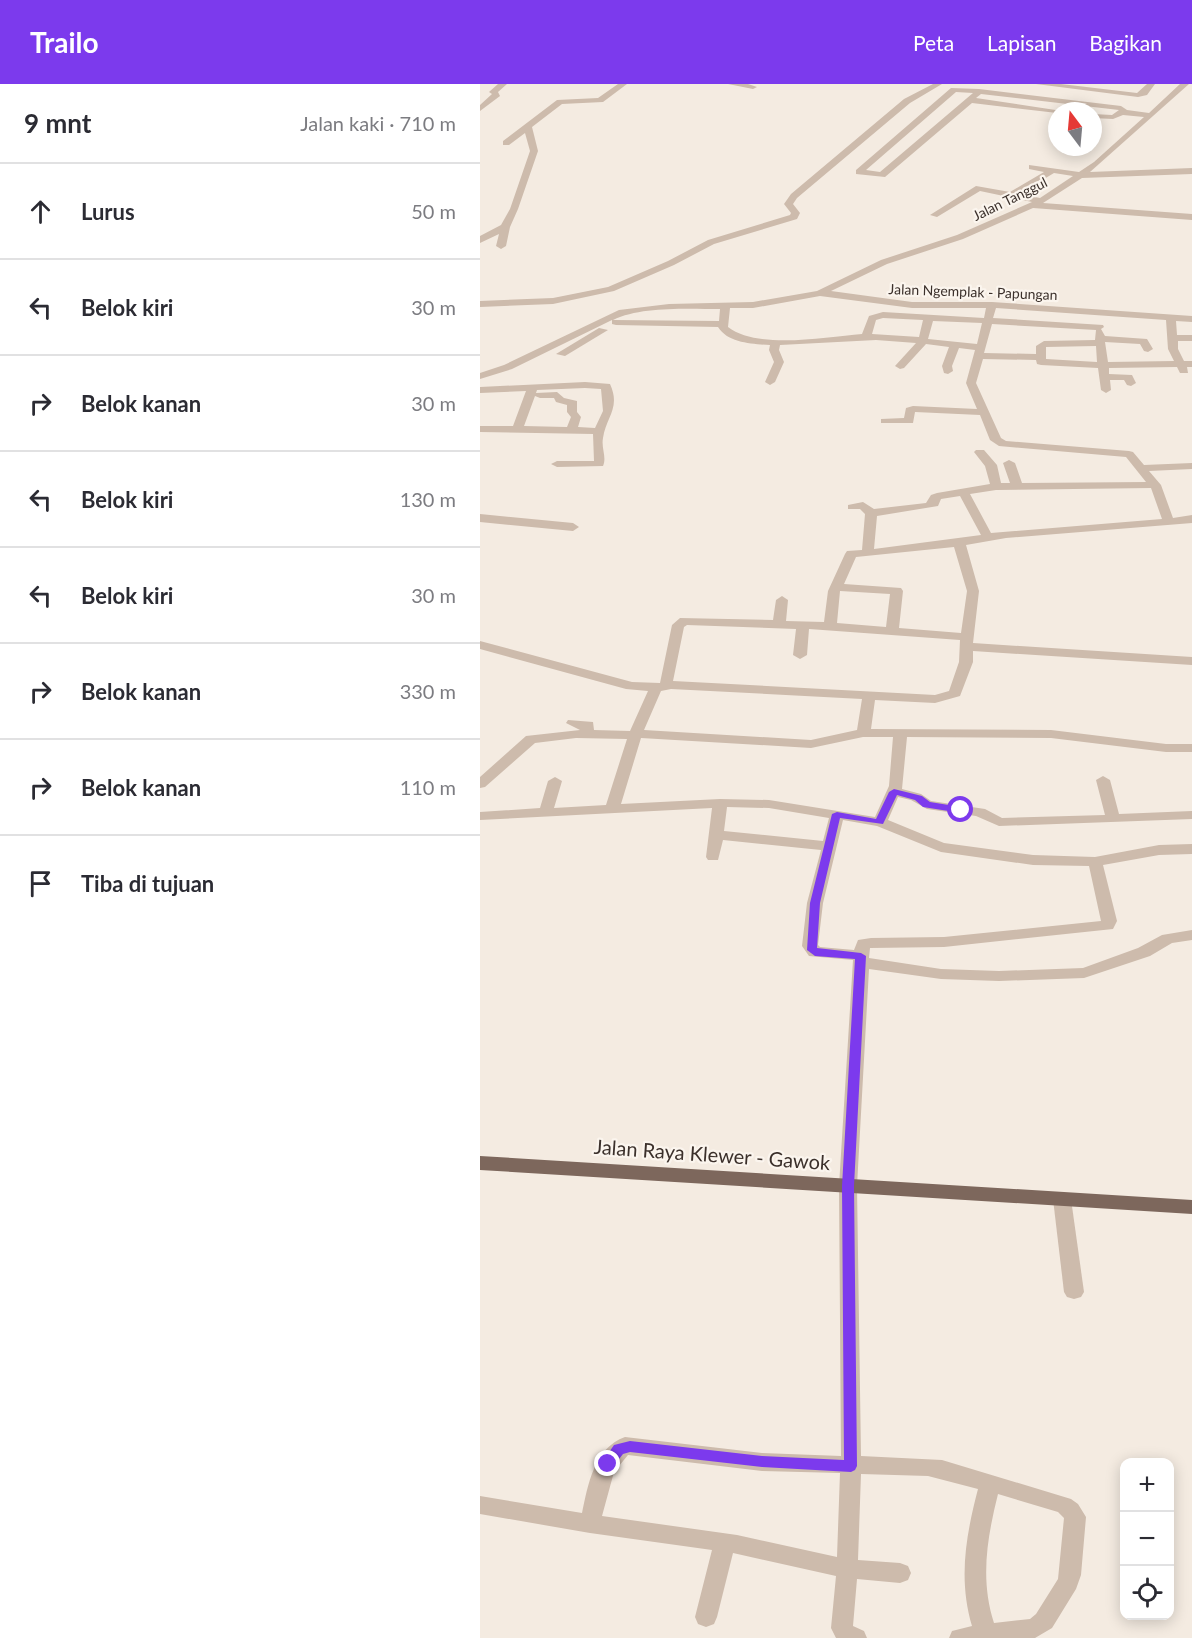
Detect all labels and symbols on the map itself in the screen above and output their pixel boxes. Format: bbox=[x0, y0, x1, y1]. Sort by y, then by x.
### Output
north arrow bbox=[1048, 102, 1102, 156]
street label: Jalan Tanggul bbox=[970, 173, 1050, 224]
street label: Jalan Ngemplak - Papungan bbox=[888, 280, 1058, 303]
route start bbox=[947, 796, 973, 822]
street label: Jalan Raya Klewer - Gawok bbox=[593, 1134, 832, 1174]
route end bbox=[594, 1450, 620, 1476]

